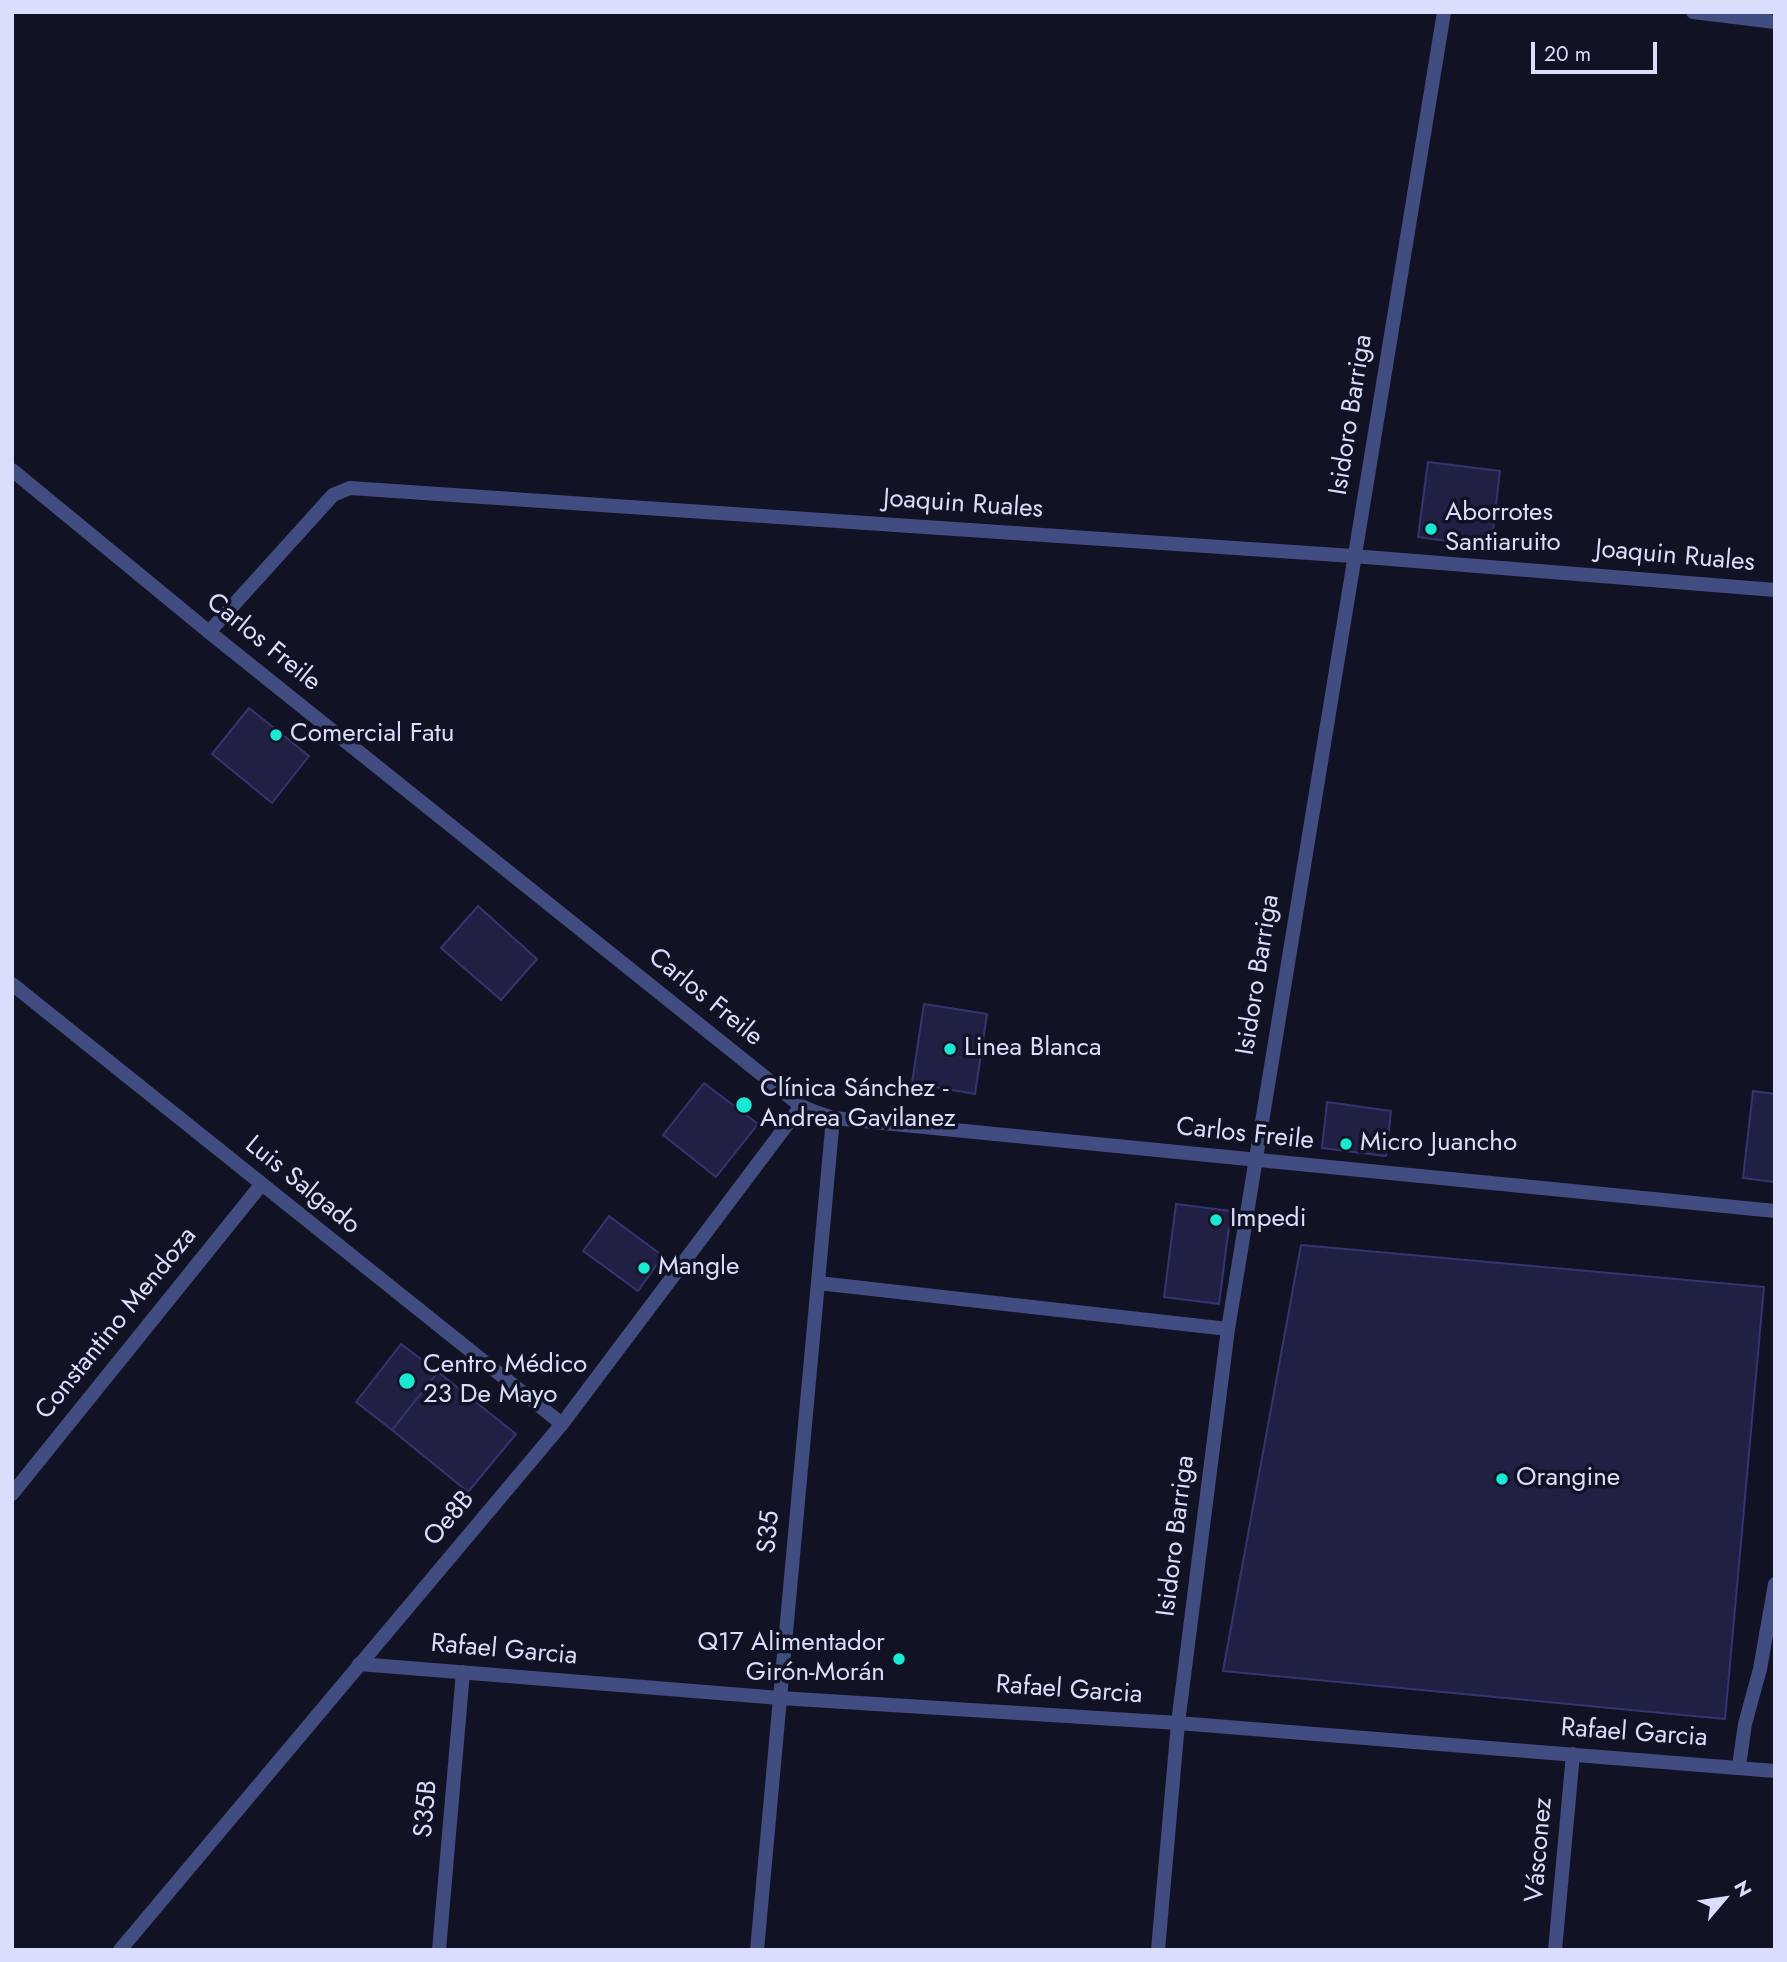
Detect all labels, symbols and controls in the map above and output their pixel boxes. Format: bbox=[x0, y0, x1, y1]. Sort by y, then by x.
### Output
scale bar bbox=[1535, 28, 1661, 72]
text: 20 m bbox=[1544, 39, 1591, 69]
street label: Isidoro Barriga bbox=[1324, 333, 1380, 497]
street label: Joaquin Ruales bbox=[882, 484, 1044, 526]
place label: Aborrotes Santiaruito bbox=[1445, 498, 1561, 560]
marker: Aborrotes Santiaruito bbox=[1423, 521, 1439, 537]
street label: Joaquin Ruales bbox=[1594, 534, 1756, 580]
street label: Carlos Freile bbox=[199, 587, 327, 699]
place label: Comercial Fatu bbox=[290, 719, 454, 751]
marker: Comercial Fatu bbox=[268, 727, 284, 743]
street label: Isidoro Barriga bbox=[1231, 893, 1287, 1057]
street label: Carlos Freile bbox=[641, 942, 769, 1054]
place label: Linea Blanca bbox=[964, 1033, 1101, 1065]
marker: Linea Blanca bbox=[942, 1041, 958, 1057]
place label: Clínica Sánchez - Andrea Gavilanez bbox=[760, 1074, 956, 1136]
marker: Clínica Sánchez - Andrea Gavilanez bbox=[734, 1095, 754, 1115]
street label: Carlos Freile bbox=[1175, 1112, 1315, 1158]
place label: Micro Juancho bbox=[1360, 1128, 1517, 1160]
street label: Luis Salgado bbox=[238, 1130, 366, 1242]
marker: Micro Juancho bbox=[1338, 1136, 1354, 1152]
place label: Impedi bbox=[1230, 1204, 1306, 1236]
marker: Impedi bbox=[1208, 1212, 1224, 1228]
street label: Constantino Mendoza bbox=[30, 1222, 204, 1426]
place label: Mangle bbox=[658, 1252, 739, 1284]
marker: Mangle bbox=[636, 1260, 652, 1276]
place label: Centro Médico 23 De Mayo bbox=[423, 1350, 587, 1412]
marker: Centro Médico 23 De Mayo bbox=[397, 1371, 417, 1391]
street label: Isidoro Barriga bbox=[1152, 1454, 1202, 1618]
place label: Orangine bbox=[1516, 1463, 1620, 1495]
marker: Orangine bbox=[1494, 1471, 1510, 1487]
street label: Oe8B bbox=[418, 1485, 482, 1553]
street label: S35 bbox=[753, 1509, 787, 1555]
place label: Q17 Alimentador Girón-Morán bbox=[697, 1628, 885, 1690]
street label: Rafael Garcia bbox=[429, 1629, 579, 1673]
marker: Q17 Alimentador Girón-Morán bbox=[891, 1651, 907, 1667]
street label: Rafael Garcia bbox=[995, 1670, 1143, 1712]
street label: Rafael Garcia bbox=[1560, 1713, 1708, 1755]
street label: S35B bbox=[409, 1779, 445, 1839]
street label: Vásconez bbox=[1520, 1796, 1560, 1904]
north arrow bbox=[1689, 1864, 1759, 1934]
text: N bbox=[1727, 1875, 1758, 1902]

